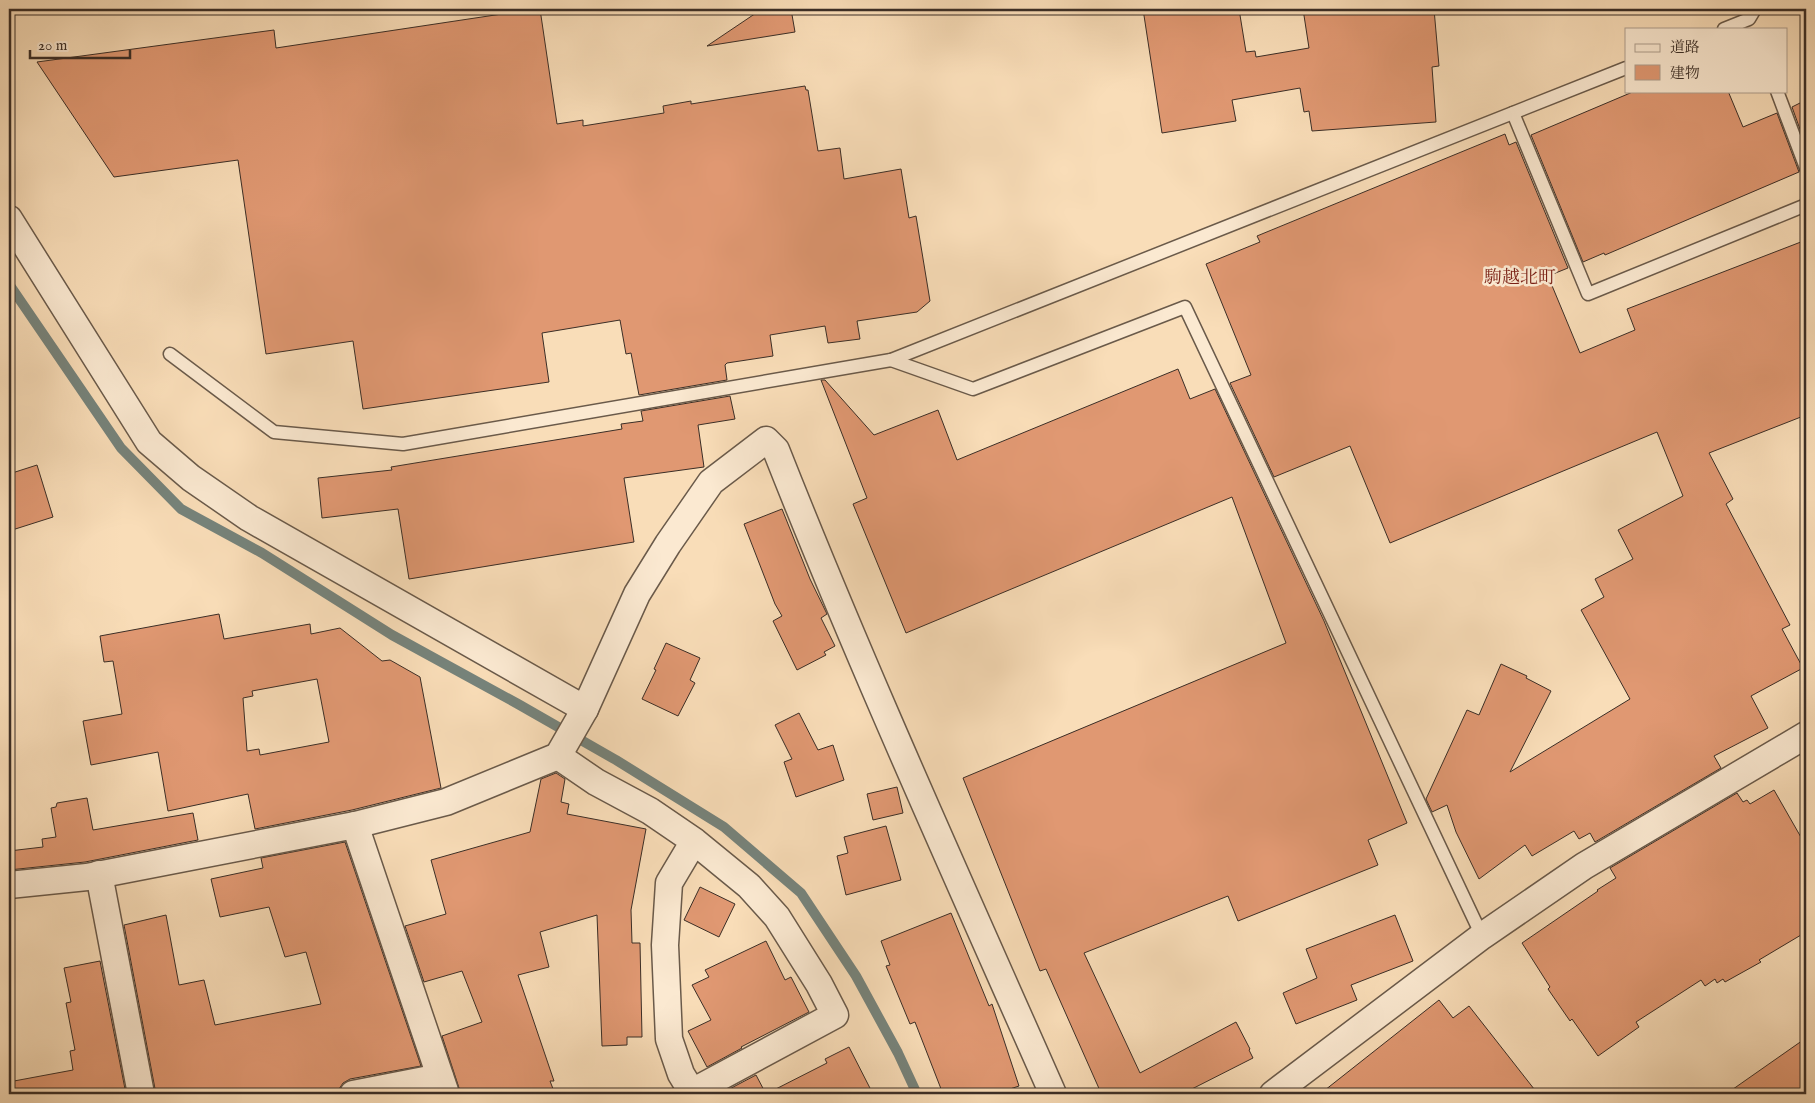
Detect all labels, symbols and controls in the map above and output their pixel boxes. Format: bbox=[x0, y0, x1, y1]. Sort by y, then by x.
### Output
scale bar bbox=[30, 28, 130, 60]
legend bbox=[1625, 28, 1788, 92]
text: 20 m bbox=[38, 36, 68, 55]
text: 道路 bbox=[1670, 38, 1700, 57]
text: 建物 bbox=[1670, 64, 1700, 83]
district label: 駒越北町 bbox=[1484, 267, 1556, 290]

